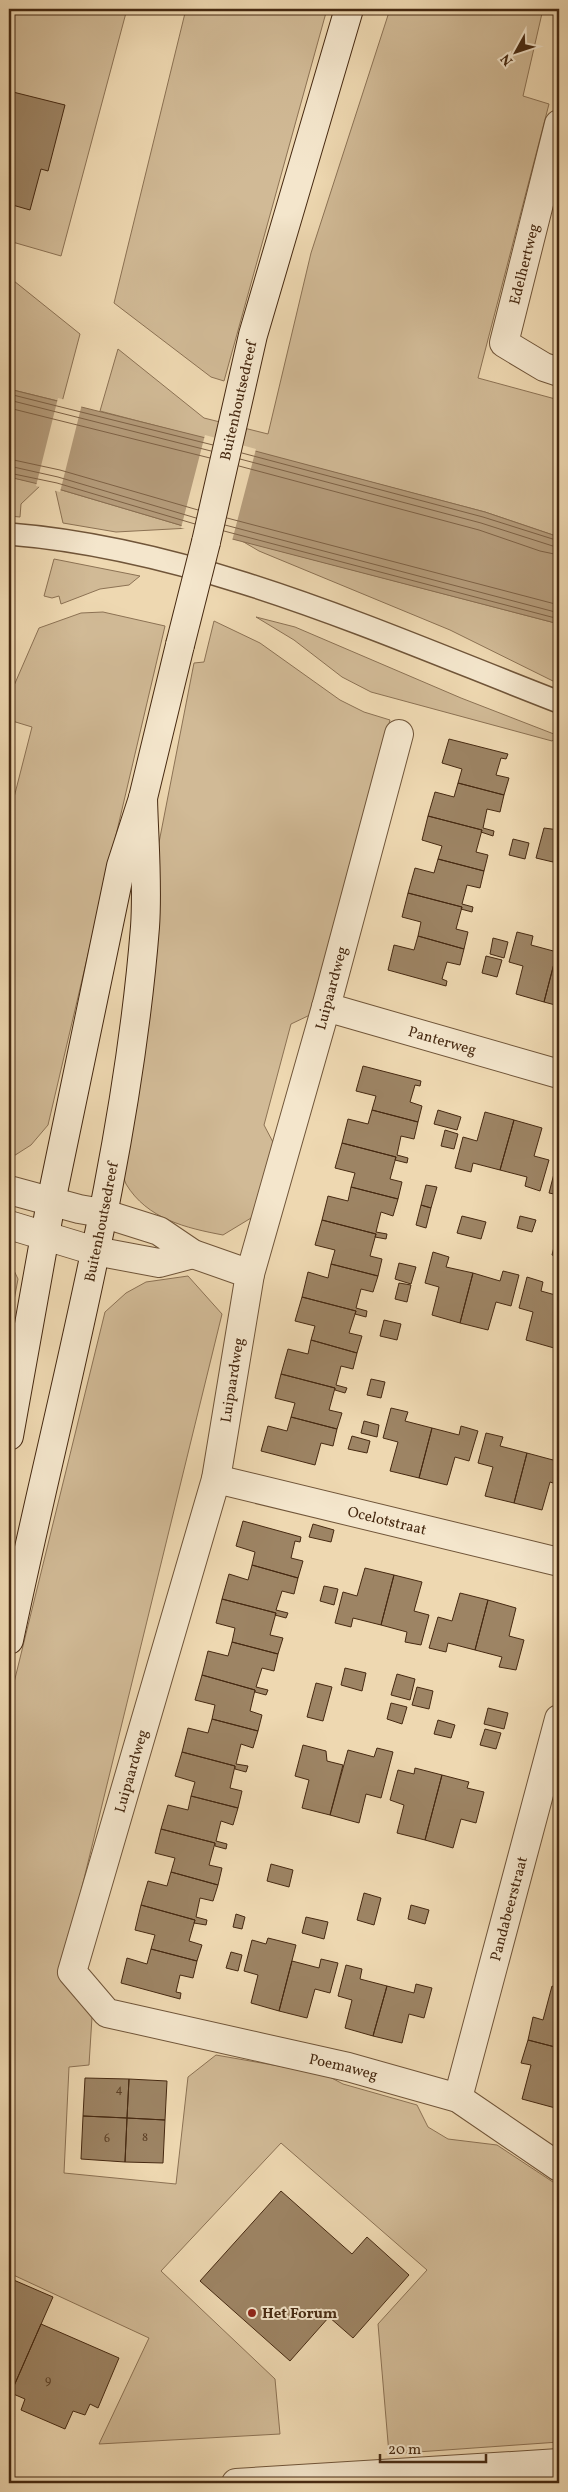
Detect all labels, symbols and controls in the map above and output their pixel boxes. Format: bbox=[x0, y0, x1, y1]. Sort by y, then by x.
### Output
north arrow bbox=[490, 28, 540, 78]
text: N bbox=[497, 49, 518, 69]
street label: Edelhertweg bbox=[505, 221, 546, 307]
street label: Buitenhoutsedreef bbox=[216, 337, 264, 463]
street label: Luipaardweg bbox=[311, 944, 354, 1033]
street label: Panterweg bbox=[405, 1022, 479, 1062]
street label: Buitenhoutsedreef bbox=[80, 1159, 125, 1284]
street label: Luipaardweg bbox=[216, 1336, 251, 1424]
street label: Ocelotstraat bbox=[345, 1502, 428, 1542]
street label: Luipaardweg bbox=[111, 1727, 154, 1816]
street label: Pandabeerstraat bbox=[486, 1854, 534, 1964]
street label: Poemaweg bbox=[307, 2050, 380, 2087]
house number: 4 bbox=[115, 2082, 123, 2098]
house number: 8 bbox=[142, 2130, 148, 2146]
house number: 6 bbox=[104, 2131, 110, 2147]
place label: Het Forum bbox=[262, 2304, 338, 2325]
marker: Het Forum bbox=[246, 2307, 258, 2319]
house number: 9 bbox=[45, 2373, 51, 2389]
scale bar bbox=[380, 2432, 487, 2464]
text: 20 m bbox=[388, 2440, 421, 2461]

